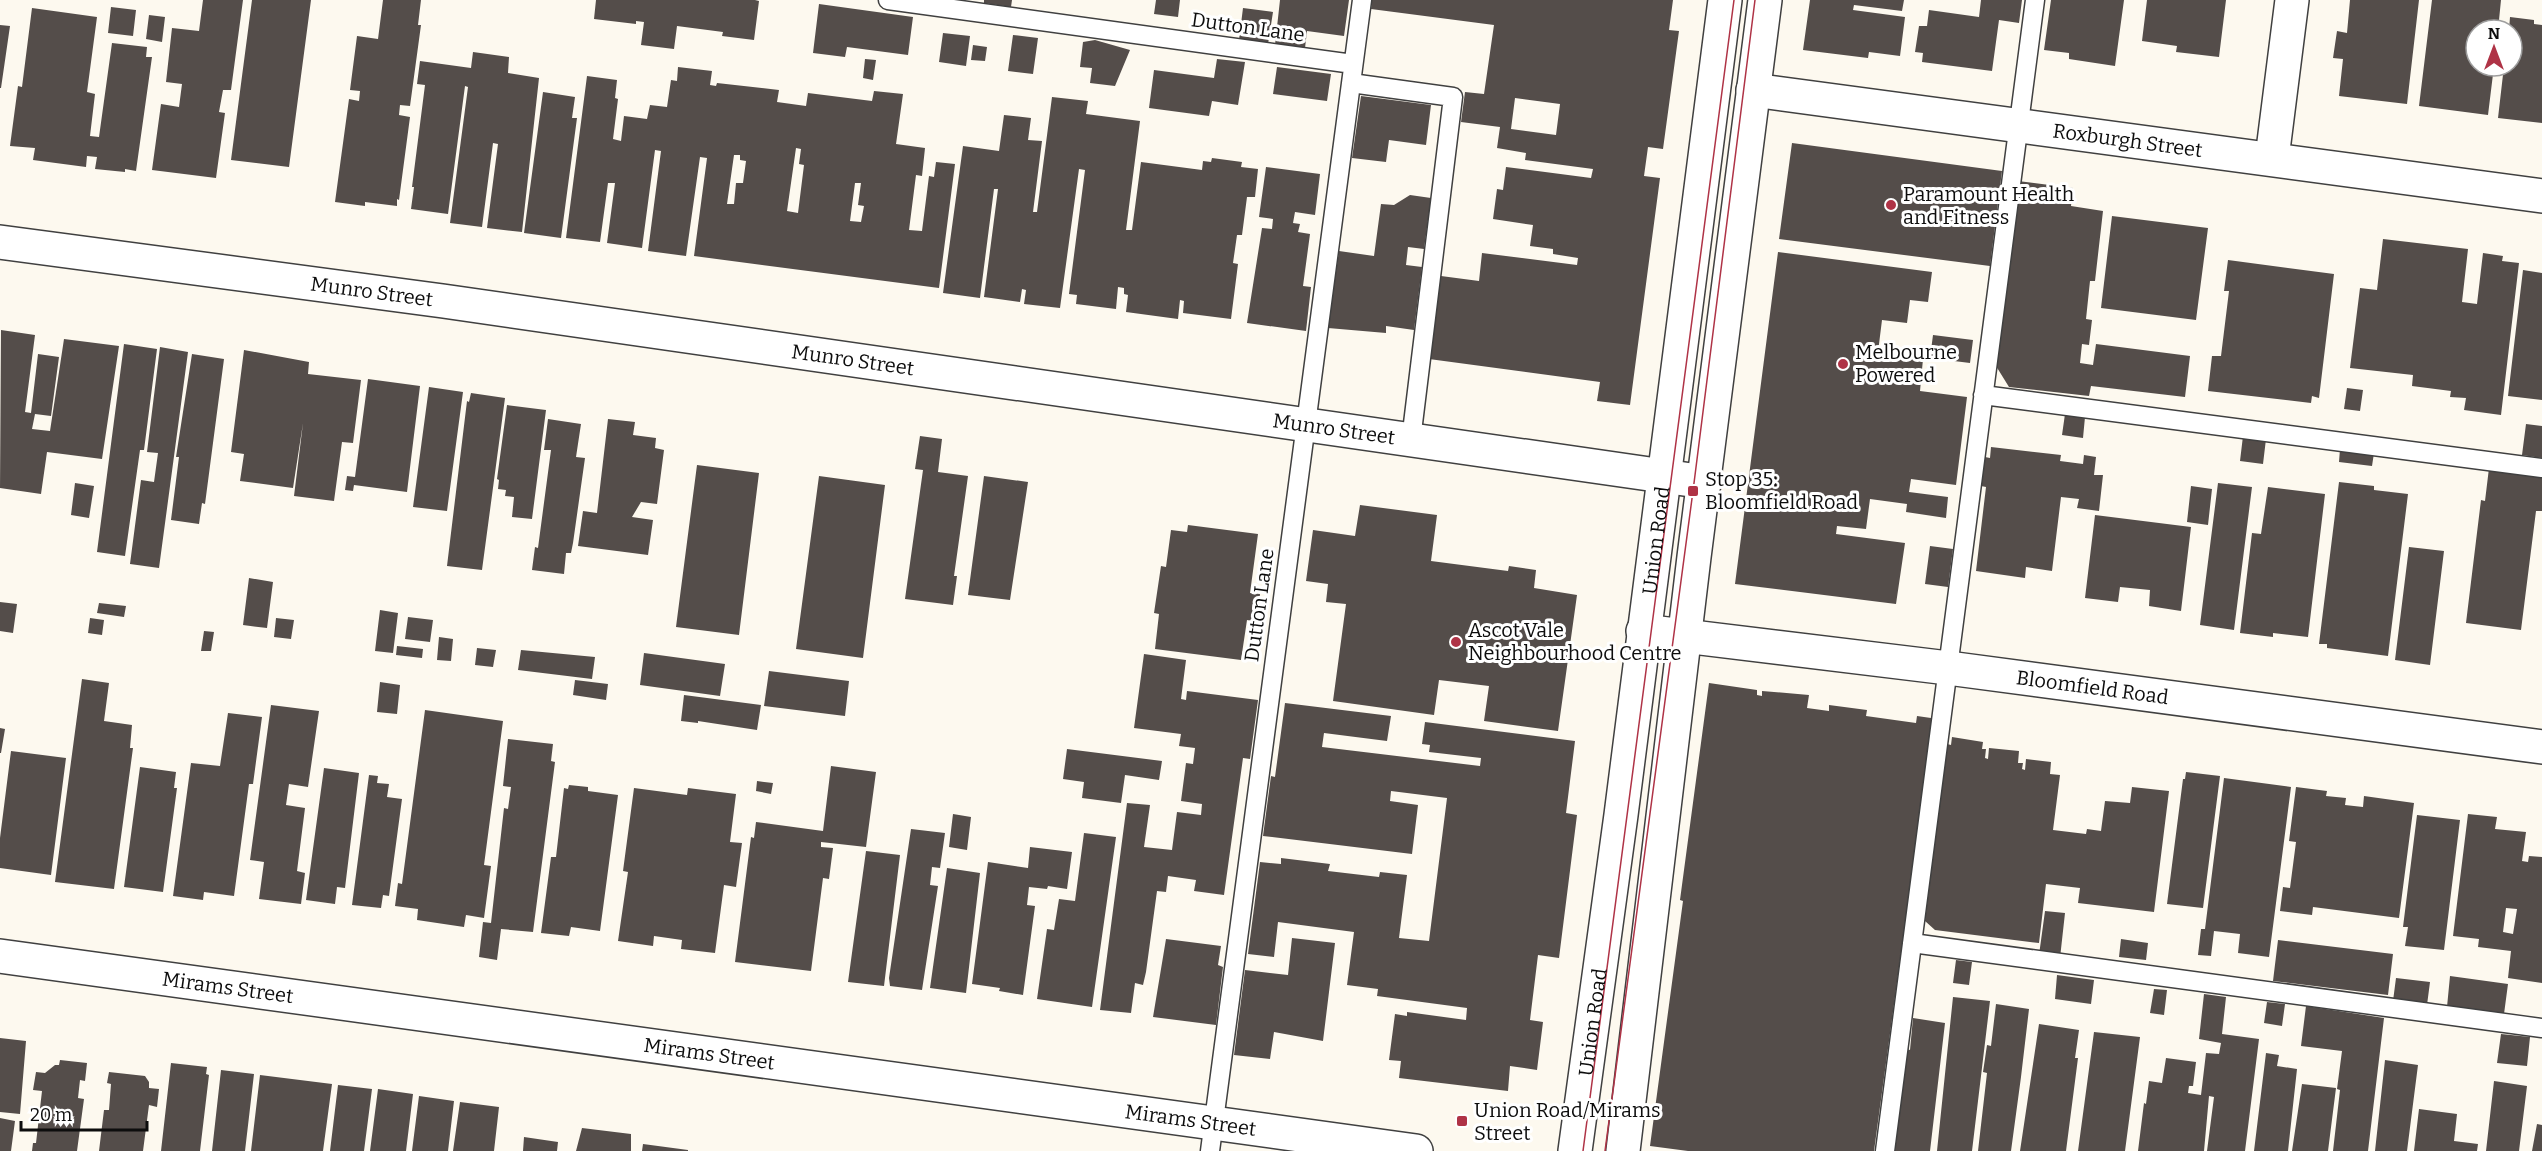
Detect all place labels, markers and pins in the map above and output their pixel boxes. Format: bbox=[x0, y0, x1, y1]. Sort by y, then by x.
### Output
place label: Paramount Health and Fitness bbox=[1903, 182, 2075, 229]
marker: Paramount Health and Fitness bbox=[1884, 198, 1898, 212]
place label: Melbourne Powered bbox=[1855, 340, 1957, 387]
marker: Melbourne Powered bbox=[1836, 357, 1850, 371]
place label: Stop 35: Bloomfield Road bbox=[1705, 467, 1858, 514]
marker: Stop 35: Bloomfield Road bbox=[1686, 484, 1700, 498]
place label: Ascot Vale Neighbourhood Centre bbox=[1468, 618, 1682, 665]
marker: Ascot Vale Neighbourhood Centre bbox=[1449, 635, 1463, 649]
place label: Union Road/Mirams Street bbox=[1474, 1098, 1661, 1145]
marker: Union Road/Mirams Street bbox=[1455, 1114, 1469, 1128]

